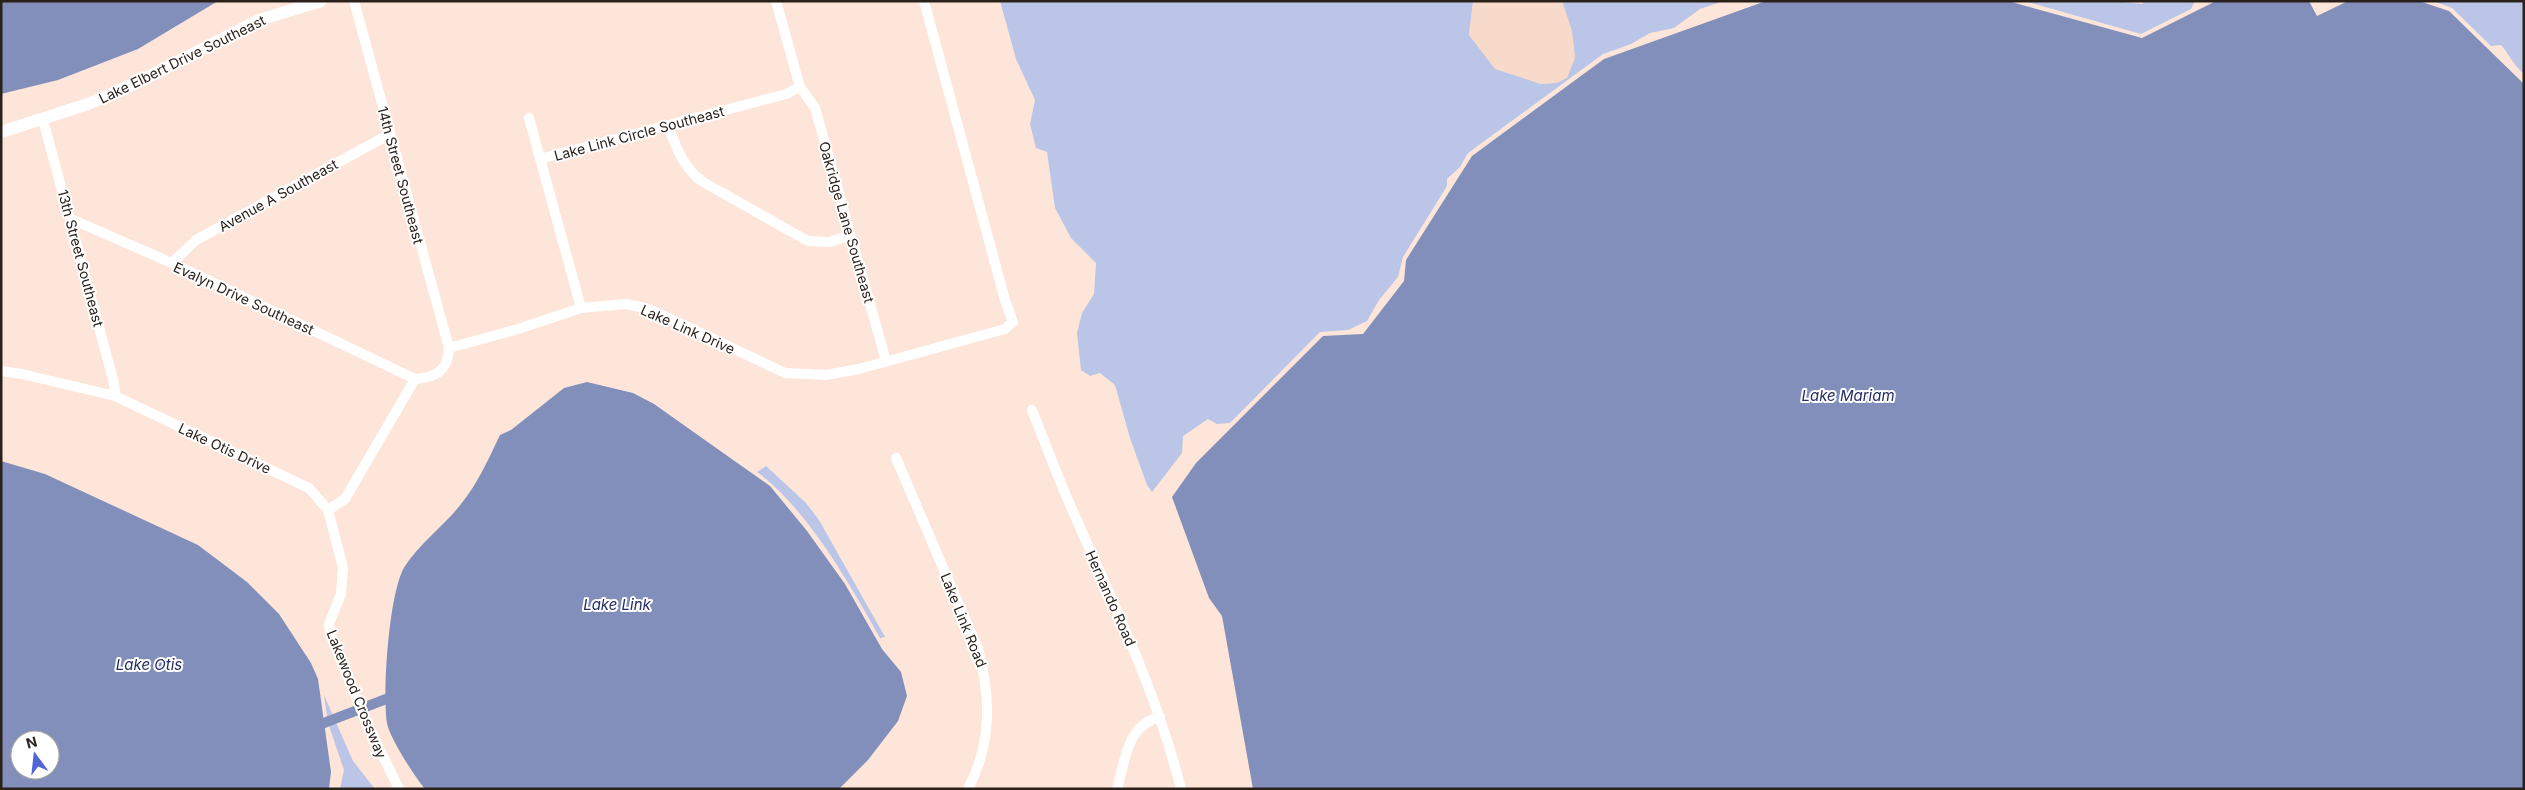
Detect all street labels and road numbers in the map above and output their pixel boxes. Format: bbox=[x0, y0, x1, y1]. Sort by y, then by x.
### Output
street label: Lake Elbert Drive Southeast bbox=[96, 11, 268, 107]
street label: Lake Link Circle Southeast bbox=[552, 102, 726, 164]
street label: 14th Street Southeast bbox=[374, 104, 428, 246]
street label: Oakridge Lane Southeast bbox=[816, 139, 878, 305]
street label: Avenue A Southeast bbox=[216, 155, 341, 235]
street label: 13th Street Southeast bbox=[55, 188, 108, 329]
street label: Evalyn Drive Southeast bbox=[171, 258, 317, 338]
street label: Lake Link Drive bbox=[638, 301, 738, 357]
street label: Lake Otis Drive bbox=[176, 419, 274, 477]
street label: Hernando Road bbox=[1082, 547, 1140, 649]
street label: Lake Link Road bbox=[937, 570, 991, 670]
street label: Lakewood Crossway bbox=[323, 627, 391, 761]

